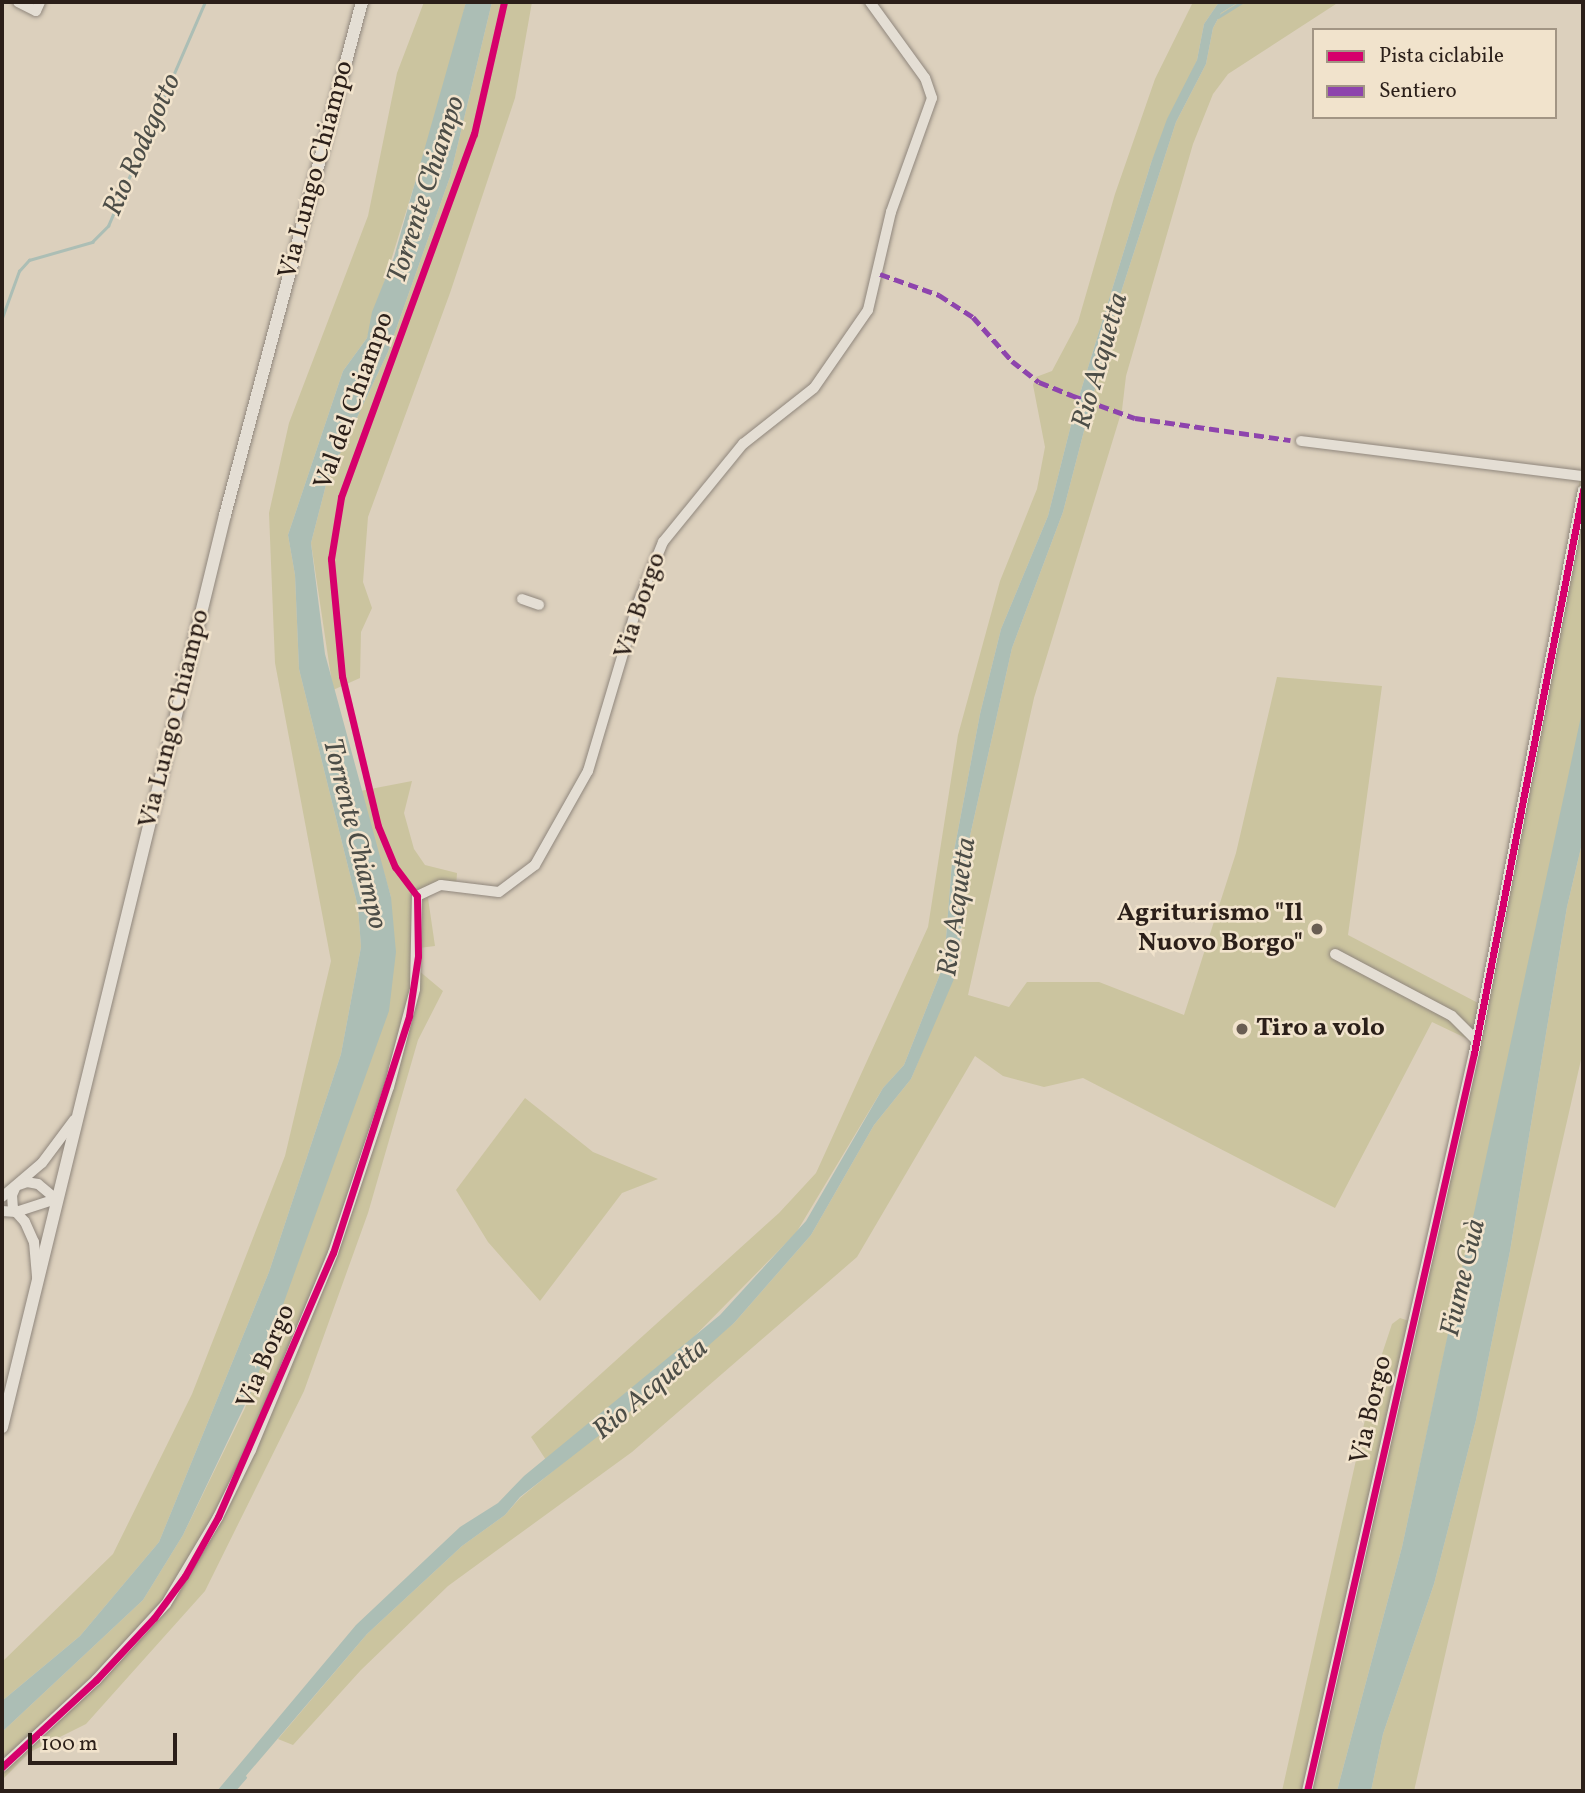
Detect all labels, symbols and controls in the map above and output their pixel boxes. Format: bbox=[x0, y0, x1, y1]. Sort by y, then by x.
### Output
legend bbox=[1312, 28, 1557, 119]
text: Pista ciclabile bbox=[1379, 42, 1504, 71]
street label: Via Lungo Chiampo bbox=[273, 58, 361, 282]
water label: Rio Rodegotto bbox=[97, 69, 189, 221]
text: Sentiero bbox=[1379, 77, 1457, 106]
water label: Torrente Chiampo bbox=[381, 92, 473, 288]
water label: Rio Acquetta bbox=[1066, 289, 1136, 433]
street label: Val del Chiampo bbox=[308, 308, 402, 494]
street label: Via Borgo bbox=[608, 549, 674, 663]
street label: Via Lungo Chiampo bbox=[133, 606, 217, 832]
water label: Torrente Chiampo bbox=[314, 735, 394, 933]
water label: Rio Acquetta bbox=[932, 835, 984, 979]
place label: Agriturismo "Il Nuovo Borgo" bbox=[1117, 898, 1303, 960]
marker: Agriturismo "Il Nuovo Borgo" bbox=[1309, 921, 1325, 937]
place label: Tiro a volo bbox=[1256, 1013, 1385, 1045]
marker: Tiro a volo bbox=[1234, 1021, 1250, 1037]
water label: Fiume Guà bbox=[1434, 1216, 1494, 1340]
street label: Via Borgo bbox=[231, 1300, 303, 1414]
water label: Rio Acquetta bbox=[587, 1332, 715, 1448]
street label: Via Borgo bbox=[1344, 1353, 1400, 1467]
scale bar bbox=[32, 1720, 180, 1764]
text: 100 m bbox=[41, 1730, 98, 1759]

